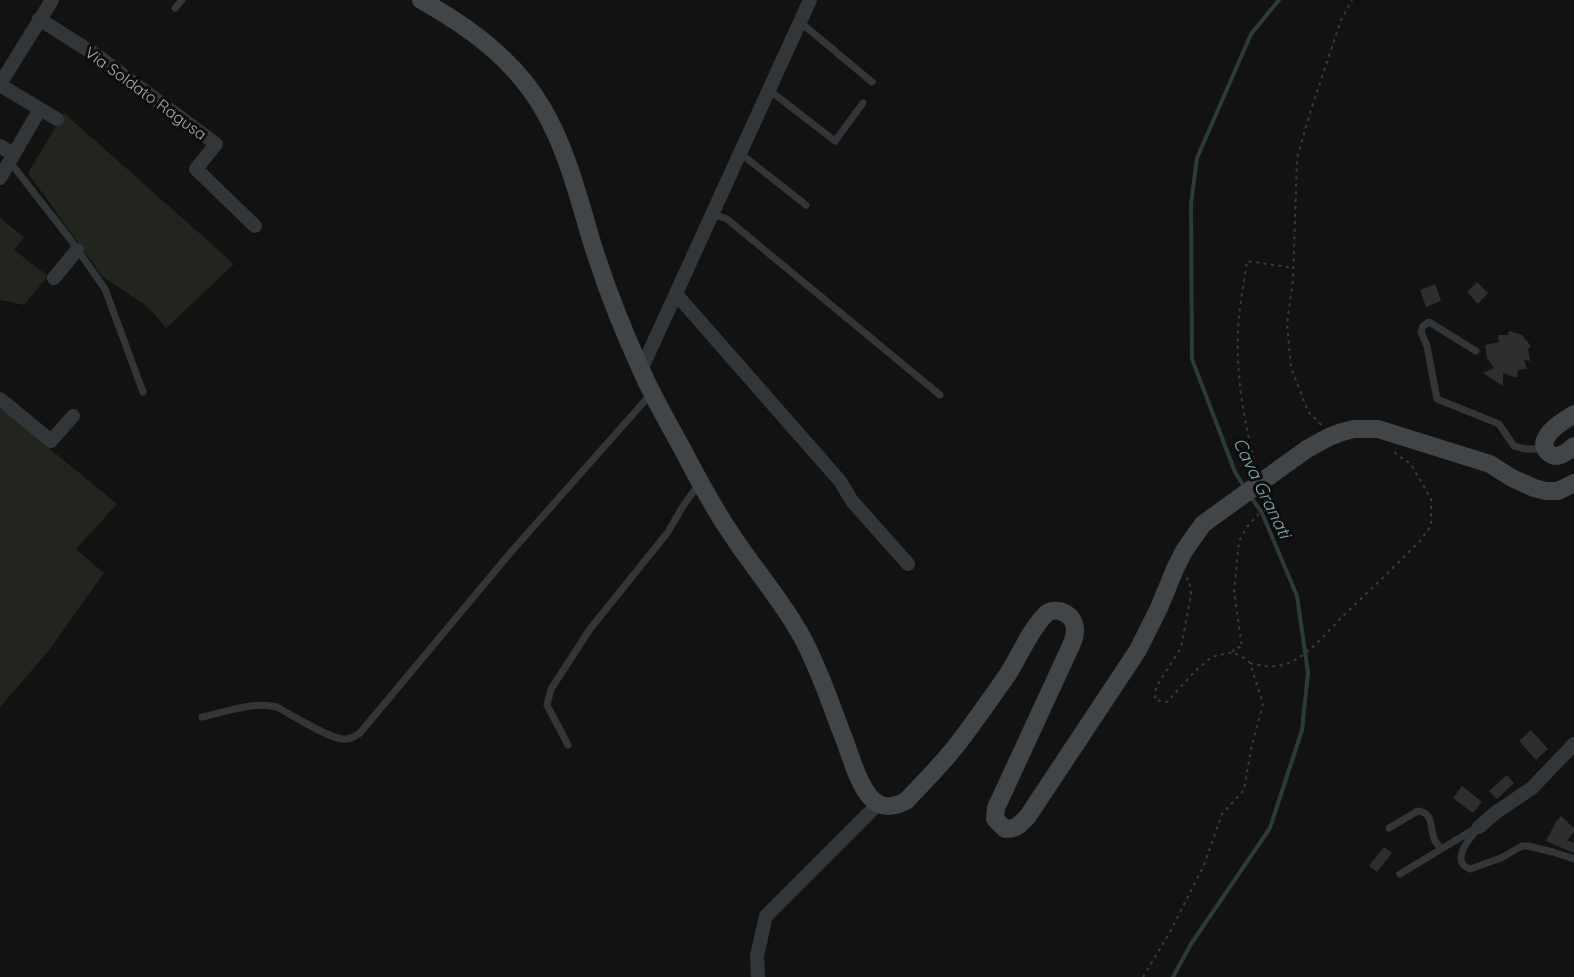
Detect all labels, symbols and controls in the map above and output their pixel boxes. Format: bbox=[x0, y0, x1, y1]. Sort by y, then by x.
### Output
street label: Via Soldato Ragusa bbox=[81, 42, 211, 144]
water label: Cava Granati bbox=[1228, 434, 1298, 544]

